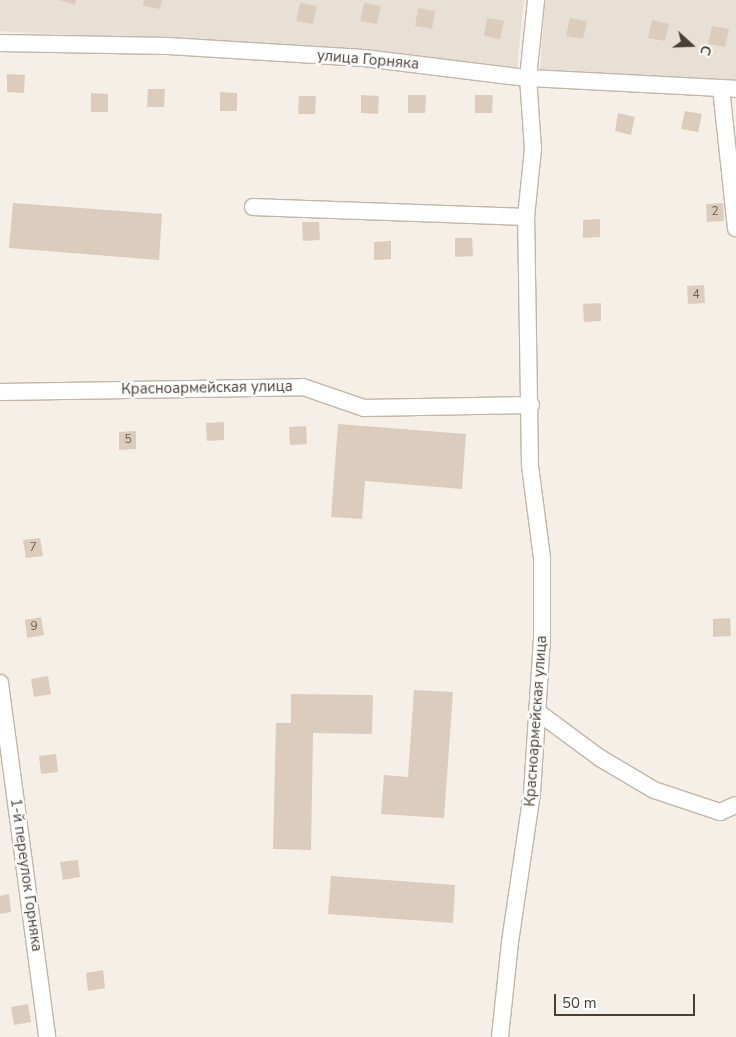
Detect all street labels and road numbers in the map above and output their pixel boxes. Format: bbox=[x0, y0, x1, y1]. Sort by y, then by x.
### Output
street label: улица Горняка bbox=[316, 47, 420, 73]
street label: Красноармейская улица bbox=[121, 378, 293, 398]
street label: Красноармейская улица bbox=[521, 635, 551, 807]
street label: 1-й переулок Горняка bbox=[6, 797, 46, 953]

